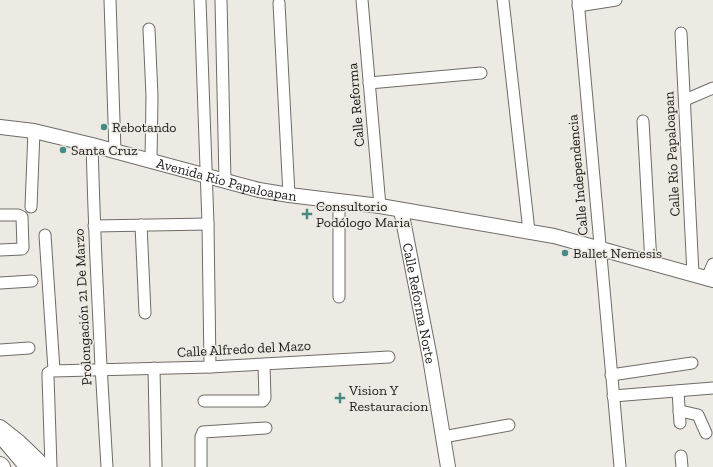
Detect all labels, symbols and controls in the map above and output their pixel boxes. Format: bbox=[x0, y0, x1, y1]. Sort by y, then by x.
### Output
street label: Calle Reforma bbox=[344, 62, 368, 148]
street label: Calle Río Papaloapan bbox=[660, 91, 684, 217]
street label: Calle Independencia bbox=[564, 113, 592, 236]
place label: Rebotando bbox=[112, 119, 177, 136]
marker: Rebotando bbox=[99, 122, 109, 132]
place label: Santa Cruz bbox=[71, 142, 138, 159]
marker: Santa Cruz bbox=[58, 145, 68, 155]
street label: Avenida Río Papaloapan bbox=[155, 154, 298, 204]
place label: Consultorio Podólogo Maria bbox=[316, 198, 410, 231]
marker: Consultorio Podólogo Maria bbox=[301, 208, 313, 220]
street label: Prolongación 21 De Marzo bbox=[70, 228, 96, 386]
street label: Calle Reforma Norte bbox=[399, 241, 439, 365]
place label: Ballet Nemesis bbox=[573, 245, 662, 262]
marker: Ballet Nemesis bbox=[560, 248, 570, 258]
street label: Calle Alfredo del Mazo bbox=[177, 337, 311, 361]
place label: Vision Y Restauracion bbox=[348, 382, 428, 415]
marker: Vision Y Restauracion bbox=[334, 392, 346, 404]

